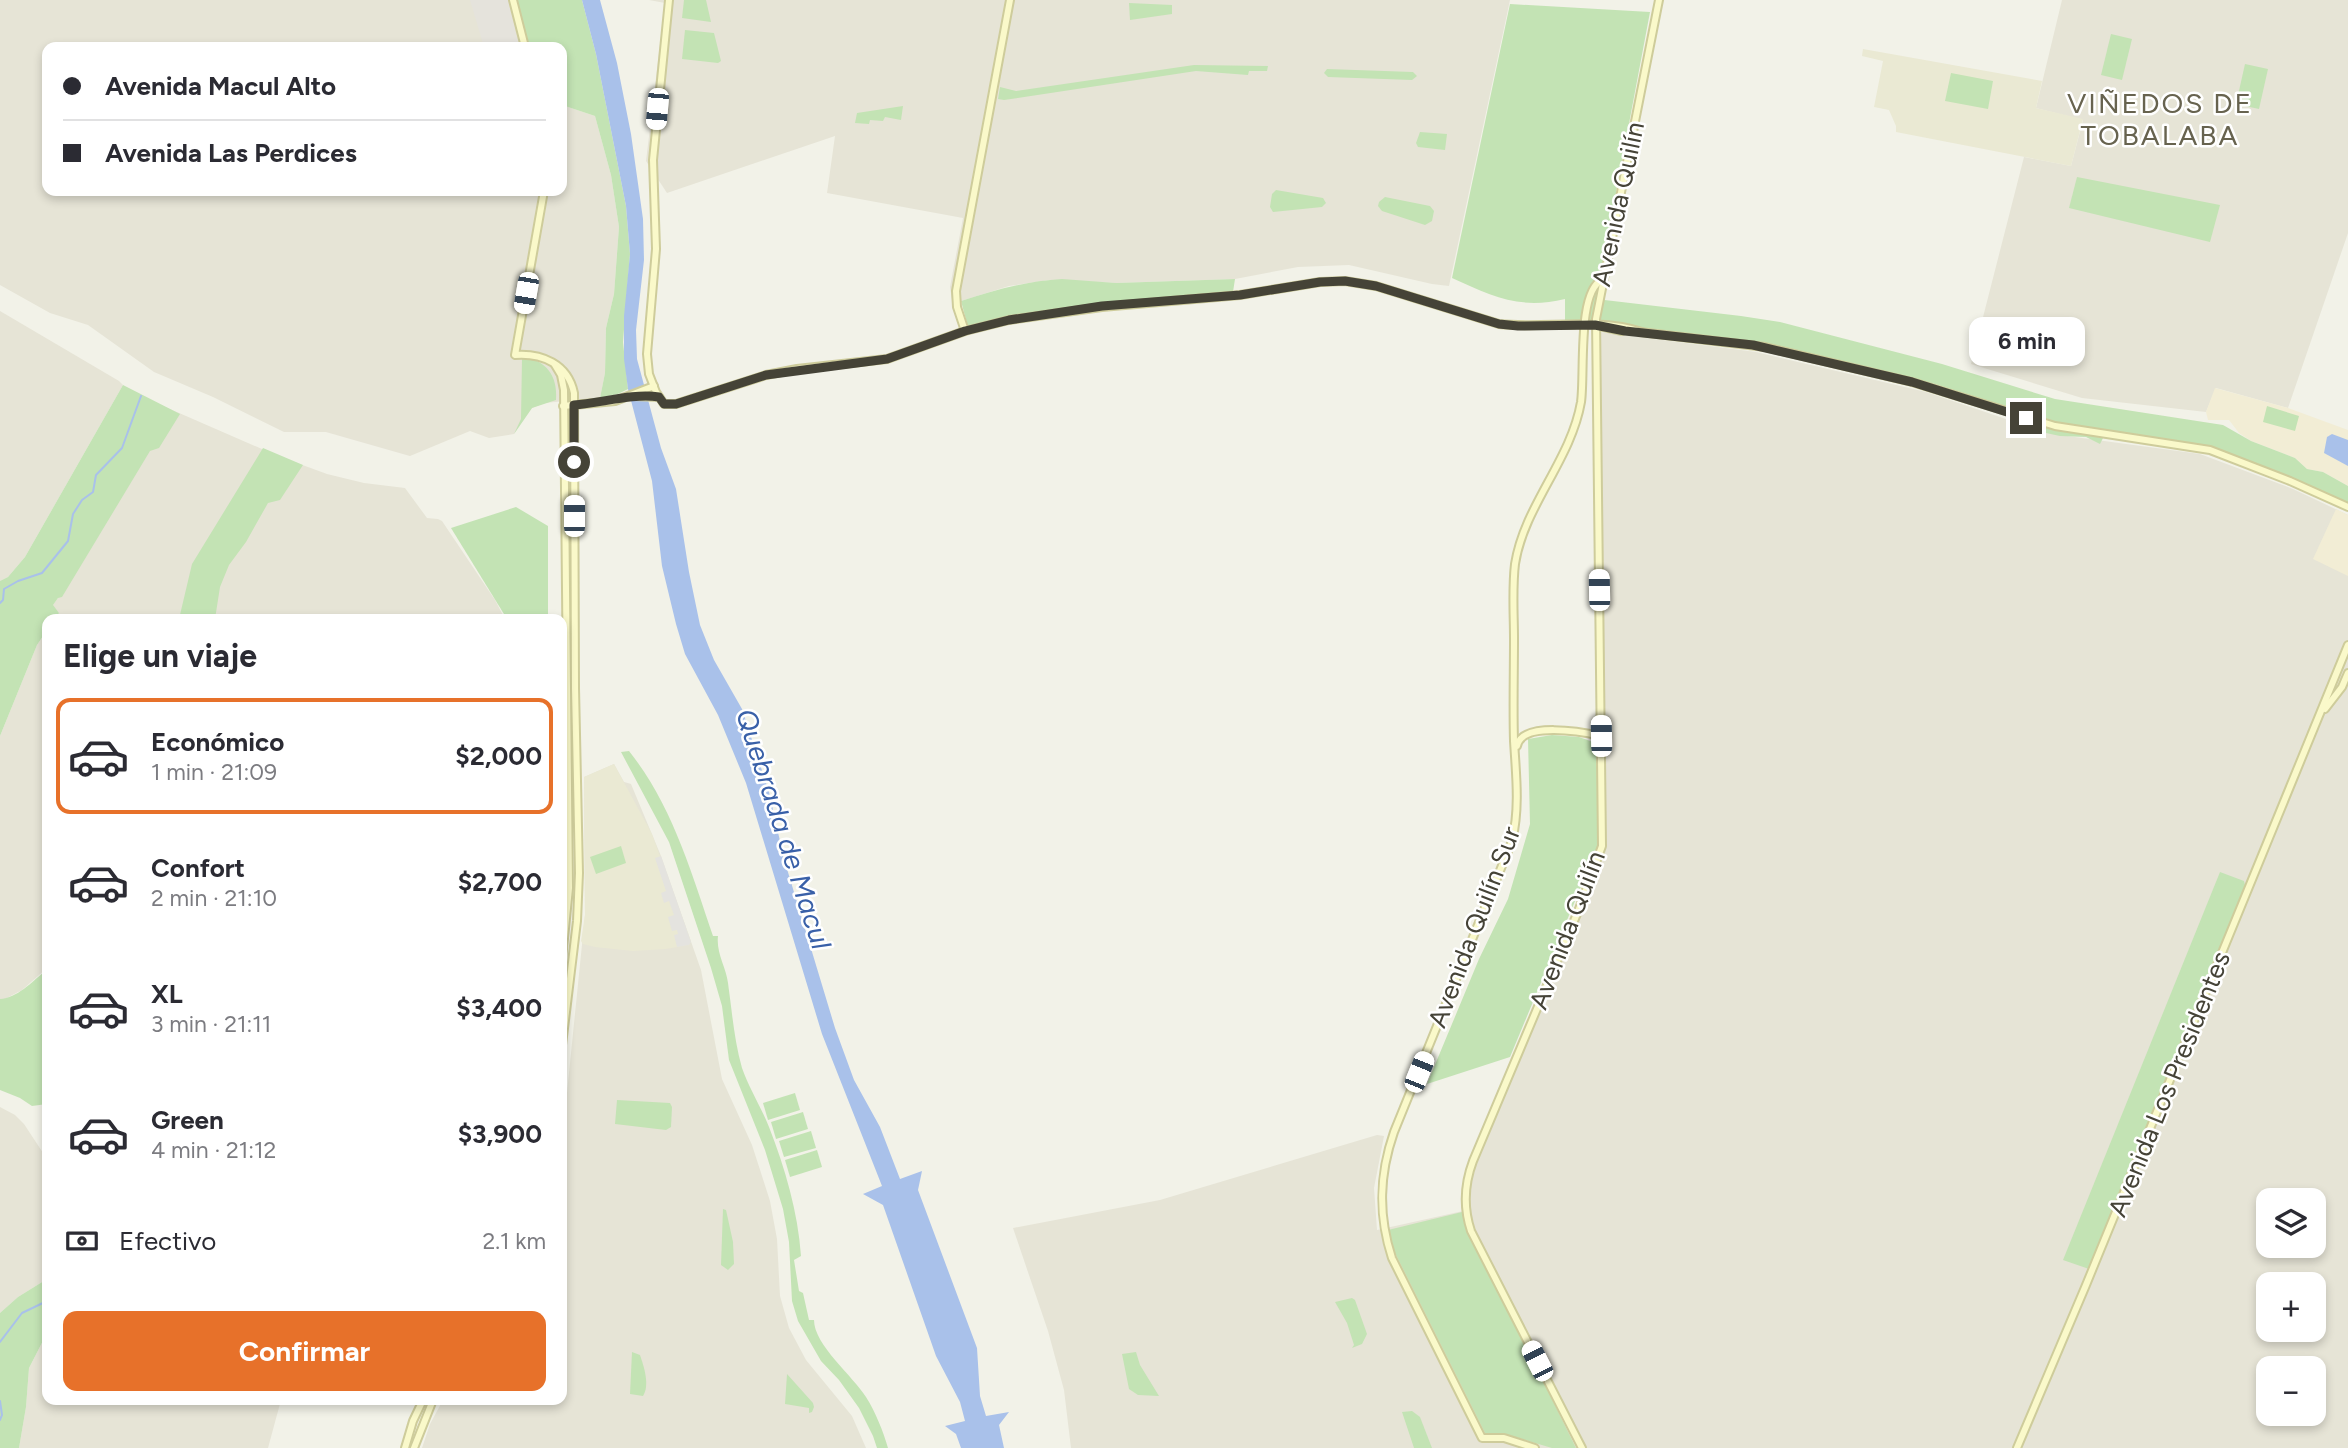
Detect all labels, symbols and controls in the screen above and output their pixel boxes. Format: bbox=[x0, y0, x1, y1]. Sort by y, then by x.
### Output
text: Avenida Macul Alto bbox=[105, 70, 336, 102]
district label: VIÑEDOS DE TOBALABA bbox=[2067, 86, 2253, 152]
car bbox=[645, 87, 670, 131]
street label: Avenida Quilín bbox=[1585, 119, 1651, 289]
text: Avenida Las Perdices bbox=[105, 137, 357, 169]
car bbox=[513, 270, 540, 316]
callout: 6 min bbox=[1968, 316, 2084, 366]
text: 6 min bbox=[1998, 327, 2056, 355]
route end bbox=[2010, 402, 2042, 434]
route start bbox=[558, 446, 590, 478]
car bbox=[564, 495, 585, 537]
car bbox=[1589, 569, 1610, 611]
text: Elige un viaje bbox=[63, 637, 257, 675]
water label: Quebrada de Macul bbox=[729, 704, 839, 954]
car bbox=[1591, 715, 1612, 757]
icon: car bbox=[67, 725, 130, 788]
text: Económico bbox=[151, 726, 284, 758]
text: $2,000 bbox=[455, 740, 542, 772]
text: 1 min · 21:09 bbox=[151, 758, 277, 786]
street label: Avenida Quilín Sur bbox=[1421, 822, 1527, 1032]
street label: Avenida Quilín bbox=[1522, 846, 1612, 1014]
icon: car bbox=[67, 851, 130, 914]
text: Confort bbox=[151, 852, 245, 884]
text: $2,700 bbox=[458, 866, 542, 898]
text: 2 min · 21:10 bbox=[151, 884, 277, 912]
street label: Avenida Los Presidentes bbox=[2101, 947, 2237, 1221]
icon: car bbox=[67, 977, 130, 1040]
text: XL bbox=[151, 978, 183, 1010]
text: $3,400 bbox=[456, 992, 542, 1024]
text: 3 min · 21:11 bbox=[151, 1010, 271, 1038]
car bbox=[1402, 1049, 1437, 1095]
icon: car bbox=[67, 1103, 130, 1166]
text: Green bbox=[151, 1104, 224, 1136]
text: $3,900 bbox=[458, 1118, 542, 1150]
text: 4 min · 21:12 bbox=[151, 1136, 276, 1164]
map controls bbox=[2256, 1188, 2326, 1426]
button: layers bbox=[2256, 1188, 2326, 1258]
icon: cash bbox=[63, 1222, 101, 1260]
text: Efectivo bbox=[119, 1225, 216, 1257]
text: 2.1 km bbox=[482, 1227, 546, 1255]
button: + bbox=[2256, 1272, 2326, 1342]
button: Confirmar bbox=[63, 1311, 546, 1391]
car bbox=[1519, 1338, 1556, 1384]
button: − bbox=[2256, 1356, 2326, 1426]

